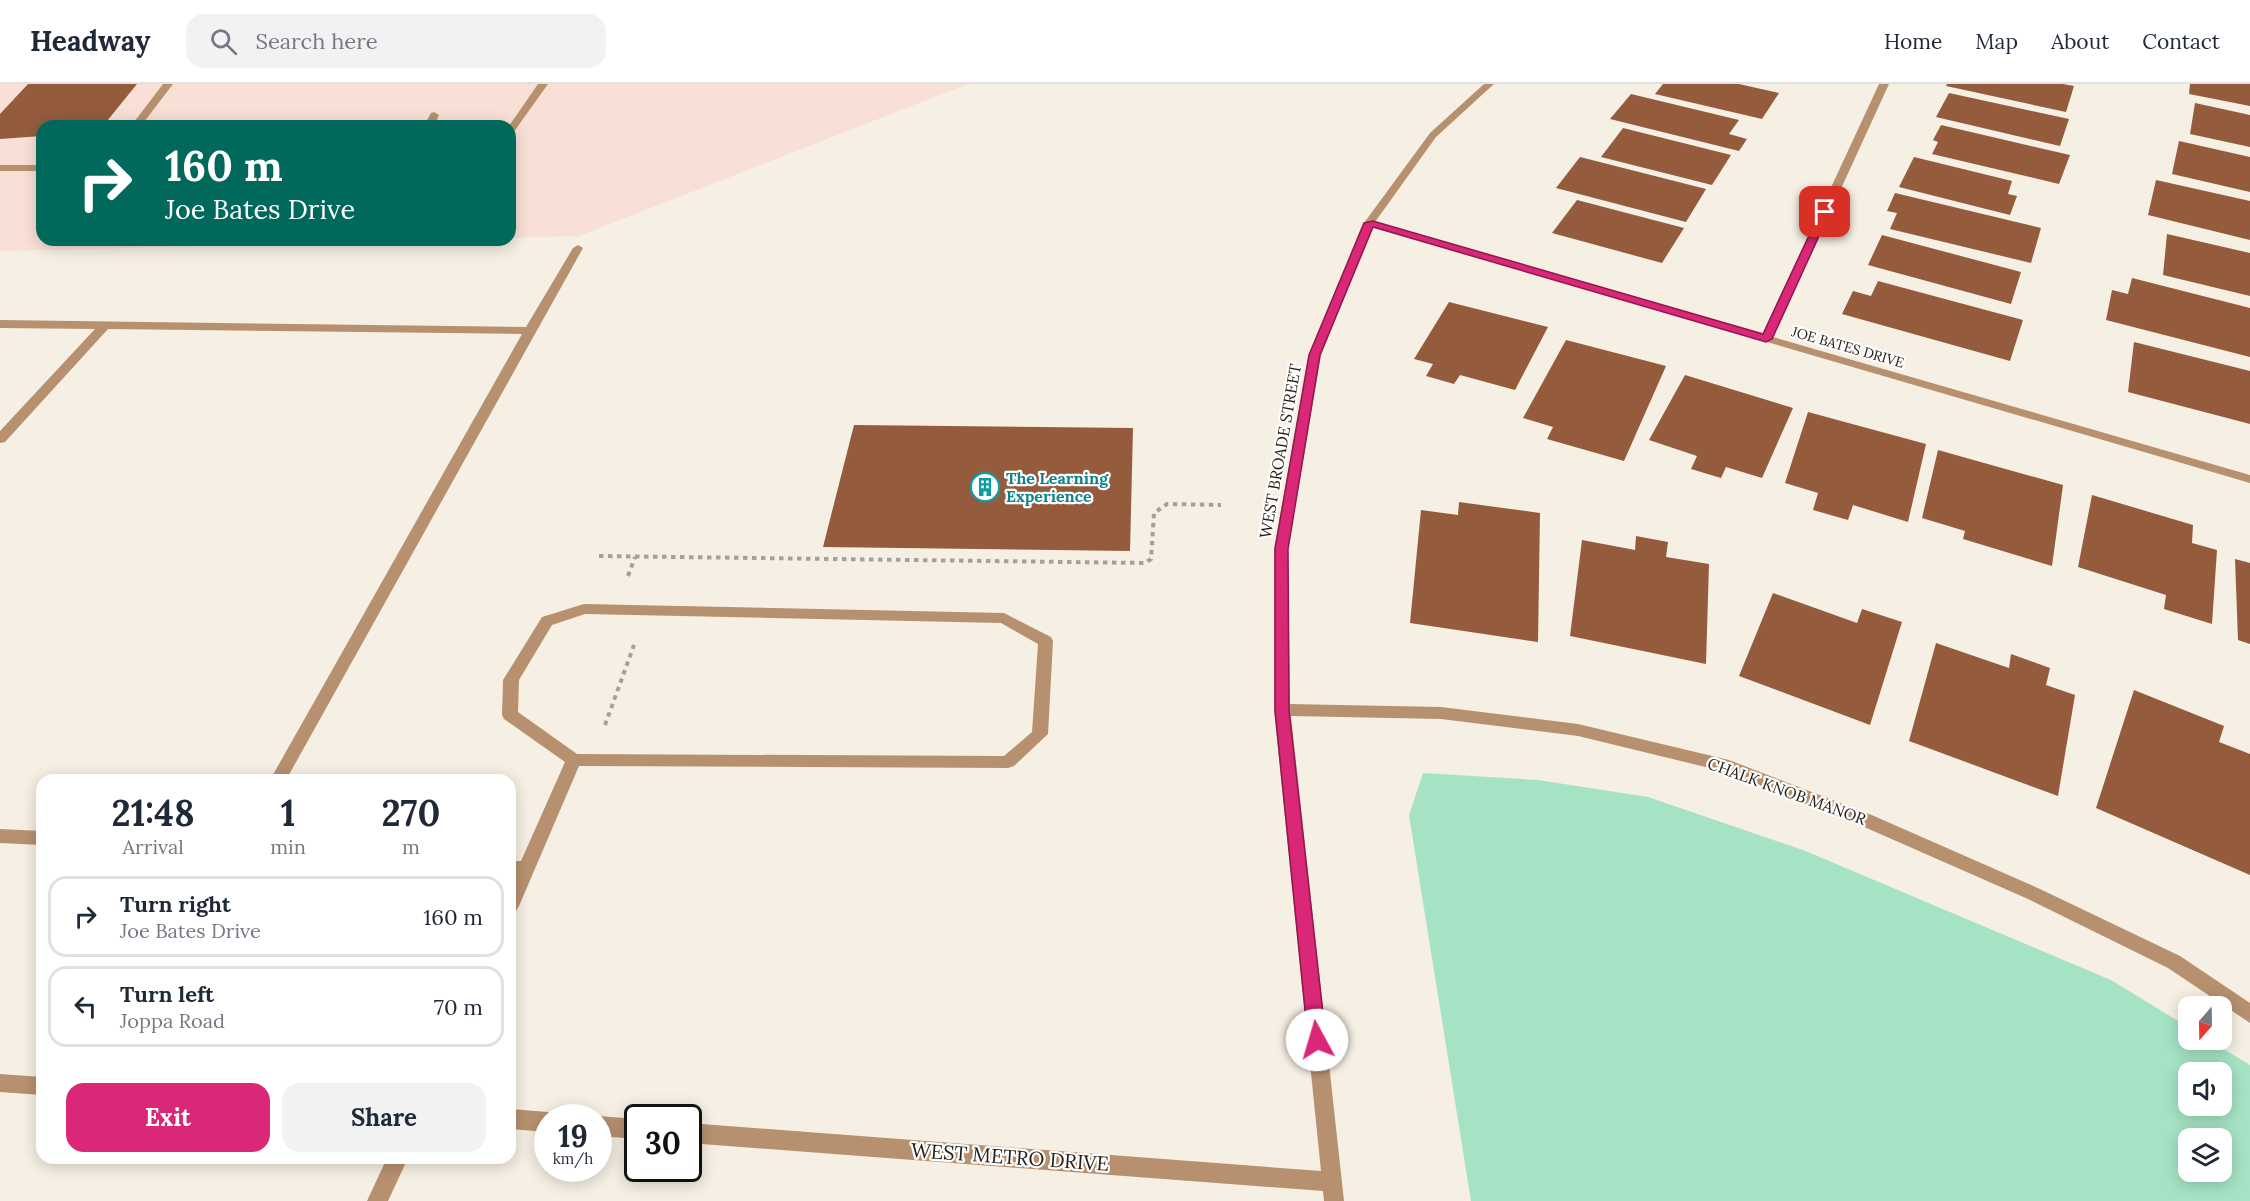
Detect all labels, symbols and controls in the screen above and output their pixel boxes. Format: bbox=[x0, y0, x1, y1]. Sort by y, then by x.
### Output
search box bbox=[186, 14, 606, 68]
text: Headway bbox=[30, 23, 150, 59]
icon: search bbox=[207, 25, 240, 58]
text: Search here bbox=[255, 27, 378, 55]
text: Home bbox=[1884, 28, 1942, 55]
text: Map bbox=[1975, 28, 2018, 55]
text: About bbox=[2051, 28, 2109, 55]
text: Contact bbox=[2142, 28, 2220, 55]
text: 160 m bbox=[165, 139, 283, 193]
icon: right bbox=[66, 144, 144, 222]
pin bbox=[1799, 186, 1850, 237]
text: Joe Bates Drive bbox=[165, 192, 355, 226]
icon: arrive bbox=[1808, 195, 1841, 228]
street label: JOE BATES DRIVE bbox=[1789, 322, 1907, 372]
street label: WEST BROADE STREET bbox=[1255, 362, 1305, 540]
place label: The Learning Experience bbox=[1006, 468, 1109, 506]
building icon: The Learning Experience bbox=[969, 471, 1001, 503]
street label: CHALK KNOB MANOR bbox=[1705, 753, 1870, 829]
text: 21:48 bbox=[112, 790, 195, 836]
text: 1 bbox=[281, 790, 295, 836]
text: 270 bbox=[381, 790, 440, 836]
text: Arrival bbox=[123, 834, 184, 859]
text: min bbox=[270, 834, 306, 859]
text: m bbox=[402, 834, 420, 859]
text: Turn right bbox=[120, 890, 231, 918]
icon: right bbox=[69, 900, 102, 933]
text: 160 m bbox=[423, 903, 483, 931]
text: Joe Bates Drive bbox=[120, 918, 261, 943]
text: Turn left bbox=[120, 980, 214, 1008]
icon: left bbox=[69, 990, 102, 1023]
text: 70 m bbox=[434, 993, 483, 1021]
north arrow bbox=[2178, 996, 2232, 1050]
map controls bbox=[2178, 996, 2232, 1182]
text: Joppa Road bbox=[120, 1008, 225, 1033]
position arrow bbox=[1285, 1008, 1349, 1072]
button: sound bbox=[2178, 1062, 2232, 1116]
button: Exit bbox=[66, 1083, 270, 1152]
button: Share bbox=[282, 1083, 486, 1152]
speed limit sign: 30 bbox=[624, 1104, 702, 1182]
text: 19 bbox=[558, 1117, 588, 1155]
button: layers bbox=[2178, 1128, 2232, 1182]
street label: WEST METRO DRIVE bbox=[910, 1137, 1110, 1176]
text: km/h bbox=[553, 1149, 593, 1168]

